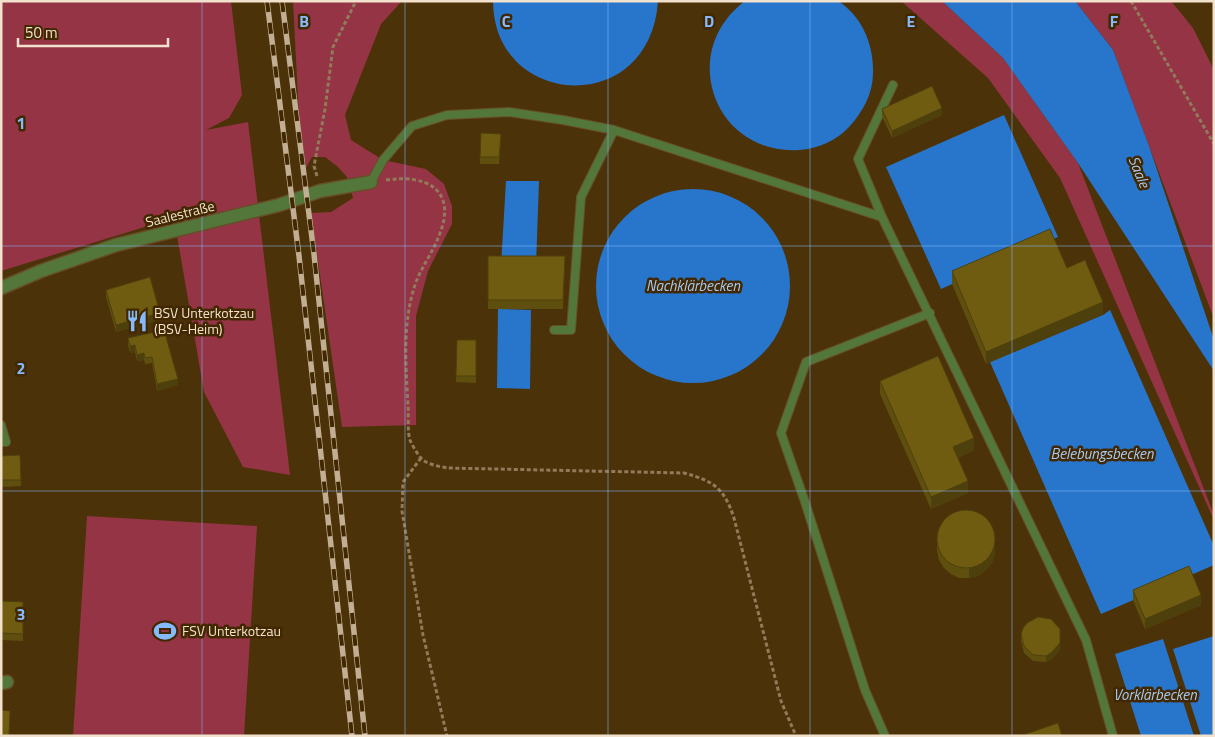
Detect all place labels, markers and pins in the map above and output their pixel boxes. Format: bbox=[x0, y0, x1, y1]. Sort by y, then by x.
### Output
place label: BSV Unterkotzau (BSV-Heim) bbox=[154, 302, 254, 339]
restaurant icon: BSV Unterkotzau (BSV-Heim) bbox=[124, 308, 150, 334]
sports icon: FSV Unterkotzau bbox=[152, 618, 178, 644]
place label: FSV Unterkotzau bbox=[182, 620, 281, 641]

